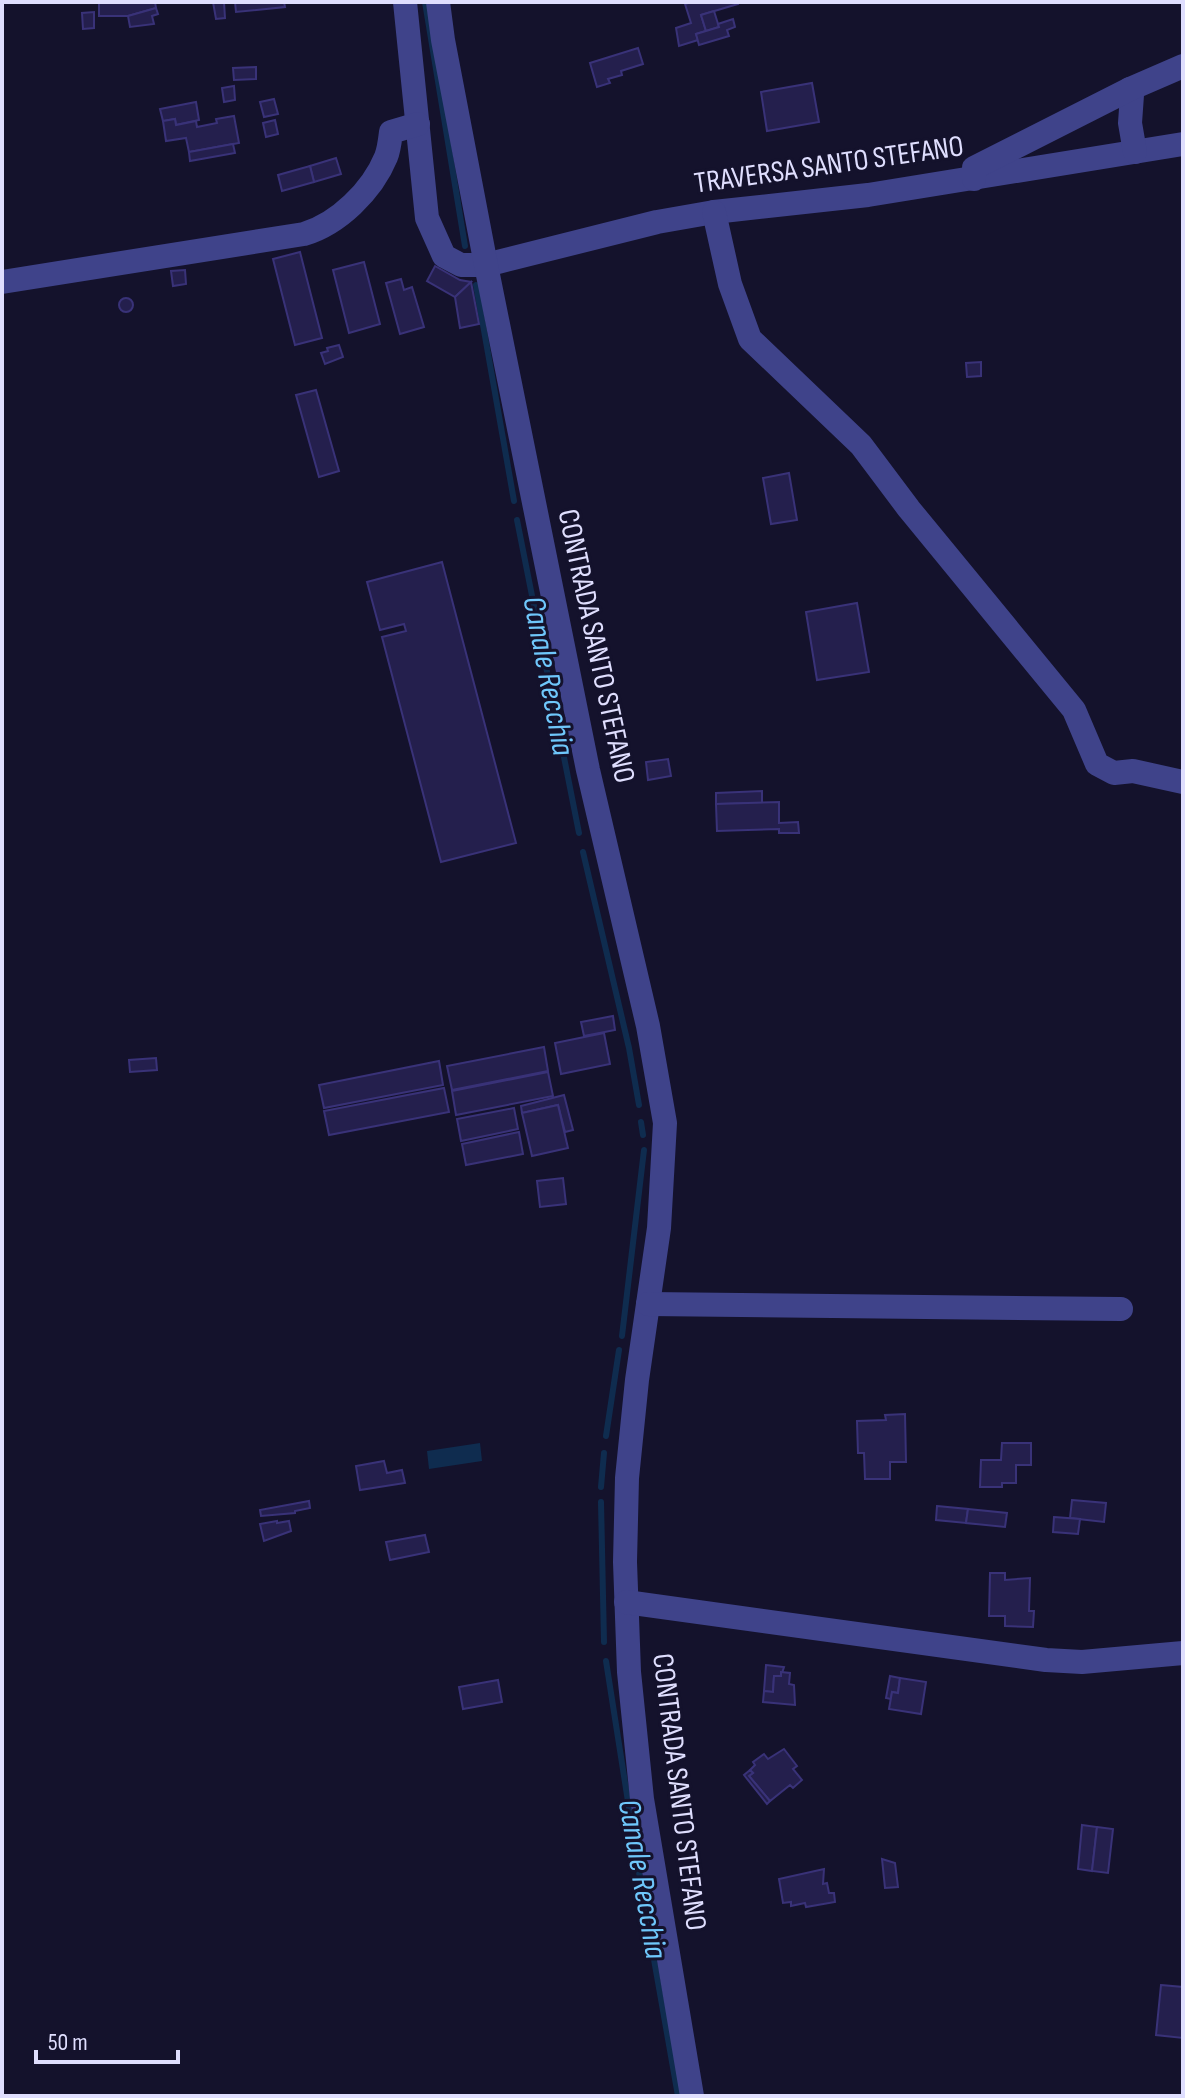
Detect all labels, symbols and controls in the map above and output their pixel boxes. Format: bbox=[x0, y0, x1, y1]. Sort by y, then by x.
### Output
street label: TRAVERSA SANTO STEFANO bbox=[692, 128, 966, 202]
street label: CONTRADA SANTO STEFANO bbox=[549, 506, 643, 786]
water label: Canale Recchia bbox=[513, 593, 583, 759]
street label: CONTRADA SANTO STEFANO bbox=[644, 1652, 714, 1932]
water label: Canale Recchia bbox=[609, 1796, 675, 1962]
scale bar bbox=[36, 2014, 178, 2064]
text: 50 m bbox=[48, 2028, 88, 2057]

